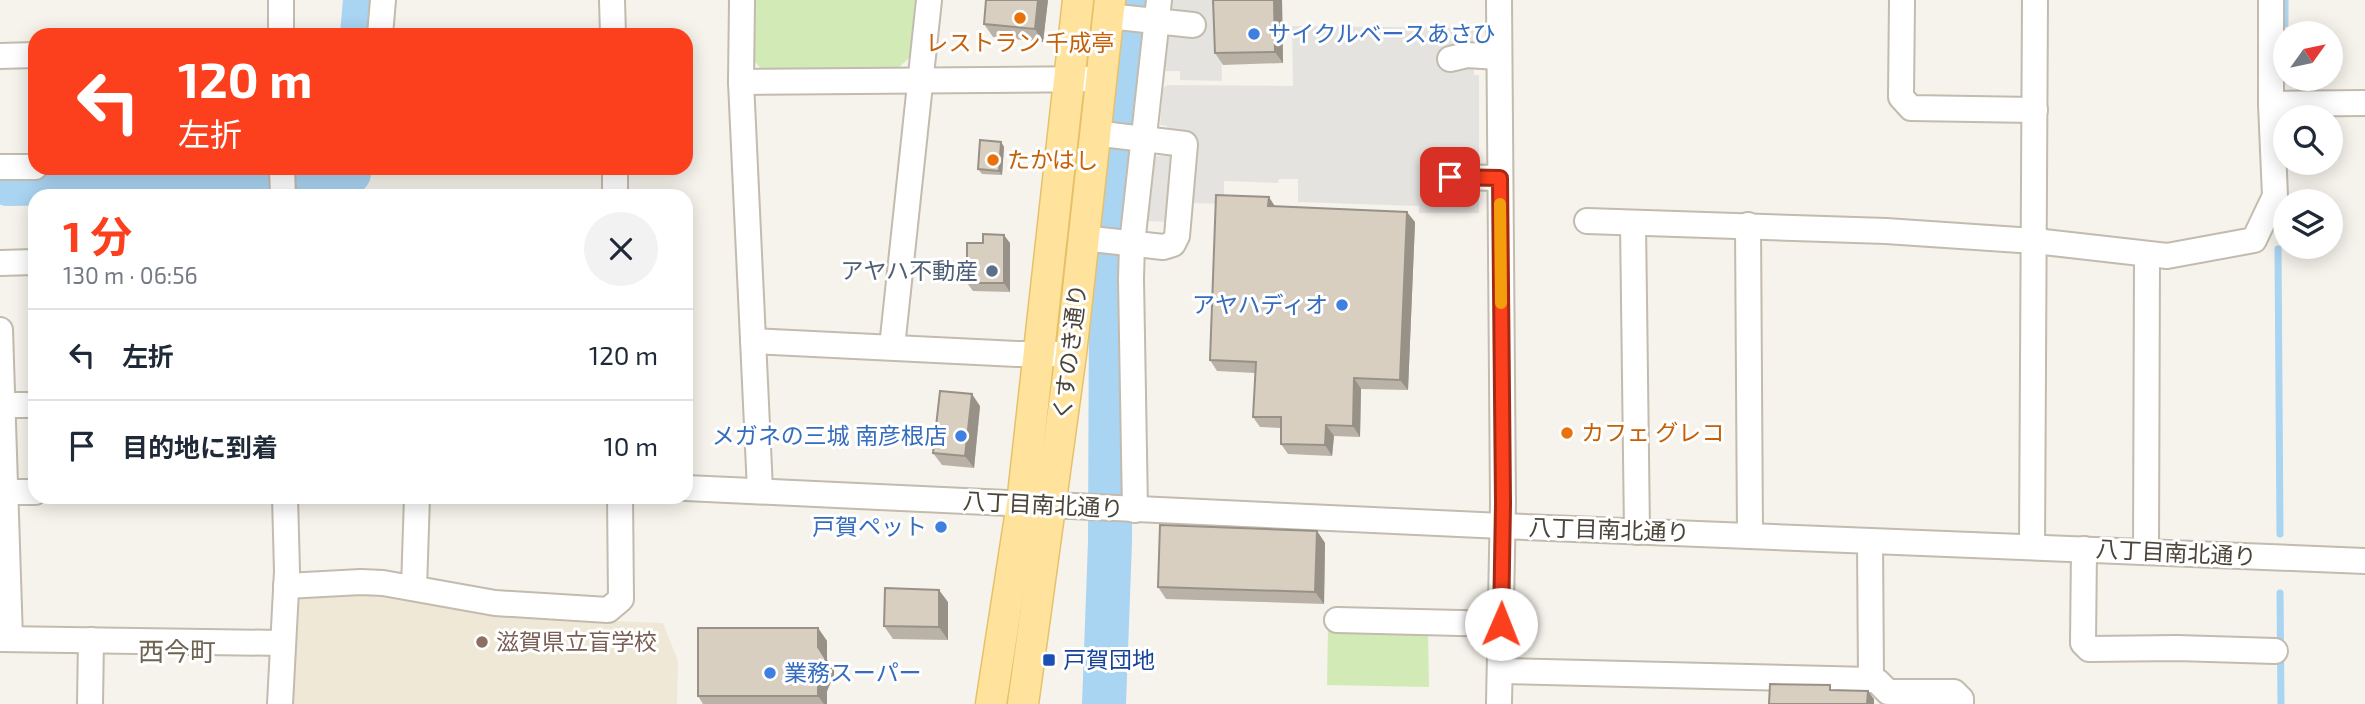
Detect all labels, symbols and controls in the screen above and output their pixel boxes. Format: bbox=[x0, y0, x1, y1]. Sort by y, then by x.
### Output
marker: レストラン 千成亭 bbox=[1012, 10, 1028, 26]
place label: サイクルベースあさひ bbox=[1268, 19, 1496, 47]
north arrow bbox=[2273, 21, 2343, 91]
map controls bbox=[2273, 21, 2343, 259]
marker: サイクルベースあさひ bbox=[1246, 26, 1262, 42]
place label: レストラン 千成亭 bbox=[925, 28, 1115, 56]
text: 120 m bbox=[178, 49, 312, 108]
icon: left bbox=[63, 56, 154, 147]
button: search bbox=[2273, 105, 2343, 175]
text: 左折 bbox=[178, 114, 242, 152]
place label: たかはし bbox=[1007, 145, 1098, 173]
pin bbox=[1420, 147, 1480, 207]
marker: たかはし bbox=[985, 152, 1001, 168]
icon: arrive bbox=[1431, 158, 1469, 196]
button: layers bbox=[2273, 189, 2343, 259]
text: 1 分 bbox=[63, 210, 132, 260]
button: close bbox=[584, 212, 658, 286]
place label: アヤハ不動産 bbox=[840, 256, 978, 284]
text: 130 m · 06:56 bbox=[63, 261, 198, 289]
marker: アヤハ不動産 bbox=[984, 263, 1000, 279]
street label: くすのき通り bbox=[1047, 282, 1091, 422]
place label: アヤハディオ bbox=[1192, 290, 1328, 318]
marker: アヤハディオ bbox=[1334, 297, 1350, 313]
icon: left bbox=[63, 336, 101, 374]
text: 120 m bbox=[589, 339, 658, 370]
text: 左折 bbox=[122, 340, 174, 371]
place label: カフェ グレコ bbox=[1581, 418, 1724, 446]
place label: メガネの三城 南彦根店 bbox=[712, 421, 947, 449]
marker: カフェ グレコ bbox=[1559, 425, 1575, 441]
icon: arrive bbox=[63, 427, 101, 465]
marker: メガネの三城 南彦根店 bbox=[953, 428, 969, 444]
text: 10 m bbox=[603, 430, 658, 461]
text: 目的地に到着 bbox=[122, 431, 278, 462]
street label: 八丁目南北通り bbox=[962, 486, 1124, 522]
place label: 戸賀ペット bbox=[812, 512, 927, 540]
street label: 八丁目南北通り bbox=[1528, 512, 1690, 546]
marker: 戸賀ペット bbox=[933, 519, 949, 535]
street label: 八丁目南北通り bbox=[2095, 534, 2257, 570]
position arrow bbox=[1464, 587, 1538, 661]
place label: 滋賀県立盲学校 bbox=[496, 627, 657, 655]
marker: 滋賀県立盲学校 bbox=[474, 634, 490, 650]
district label: 西今町 bbox=[138, 635, 216, 666]
place label: 戸賀団地 bbox=[1063, 645, 1155, 673]
marker: 戸賀団地 bbox=[1041, 652, 1057, 668]
place label: 業務スーパー bbox=[784, 658, 922, 686]
marker: 業務スーパー bbox=[762, 665, 778, 681]

